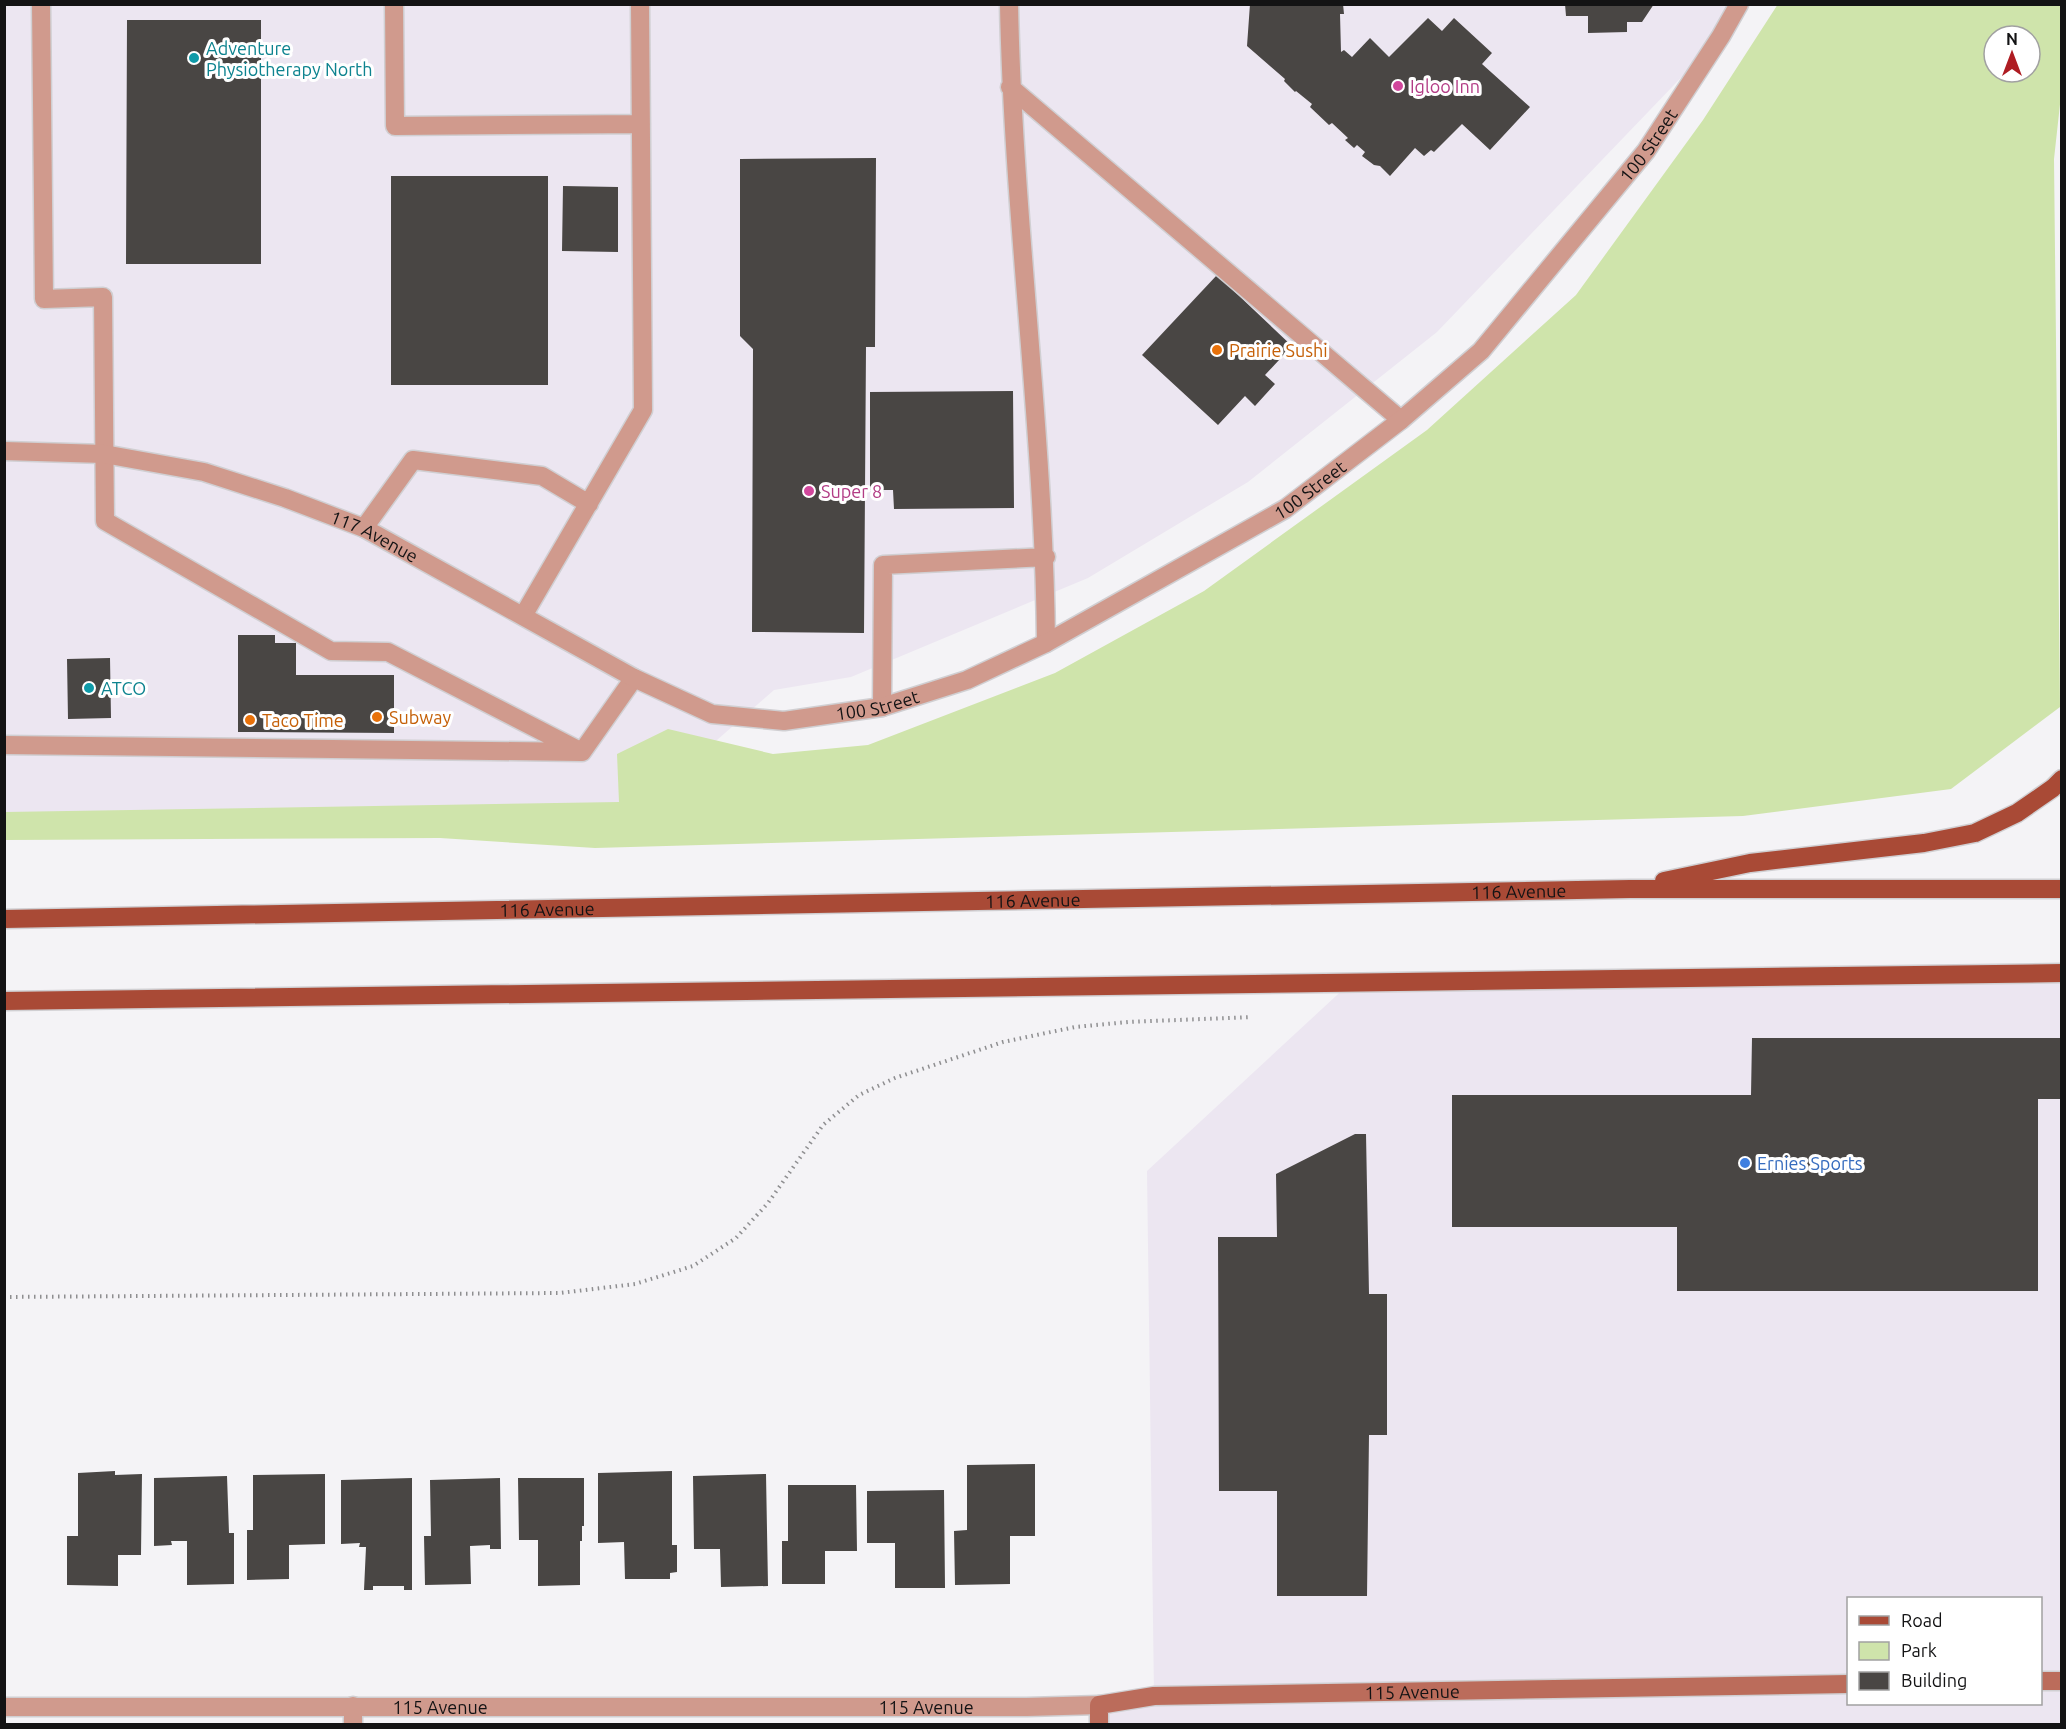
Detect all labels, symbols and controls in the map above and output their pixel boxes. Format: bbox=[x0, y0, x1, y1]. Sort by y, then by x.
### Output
north arrow bbox=[1982, 24, 2042, 84]
text: N bbox=[2006, 30, 2018, 48]
place label: Adventure Physiotherapy North bbox=[206, 38, 372, 79]
marker: Adventure Physiotherapy North bbox=[187, 51, 201, 65]
place label: Igloo Inn bbox=[1410, 76, 1480, 96]
marker: Igloo Inn bbox=[1391, 79, 1405, 93]
street label: 100 Street bbox=[1615, 105, 1681, 185]
place label: Prairie Sushi bbox=[1229, 340, 1328, 360]
marker: Prairie Sushi bbox=[1210, 343, 1224, 357]
street label: 100 Street bbox=[1270, 456, 1350, 523]
place label: Super 8 bbox=[821, 481, 882, 501]
marker: Super 8 bbox=[802, 484, 816, 498]
street label: 117 Avenue bbox=[328, 506, 422, 566]
place label: ATCO bbox=[101, 678, 146, 698]
marker: ATCO bbox=[82, 681, 96, 695]
street label: 100 Street bbox=[834, 686, 921, 724]
place label: Subway bbox=[389, 707, 451, 727]
place label: Taco Time bbox=[262, 710, 344, 730]
marker: Subway bbox=[370, 710, 384, 724]
marker: Taco Time bbox=[243, 713, 257, 727]
street label: 116 Avenue bbox=[1471, 880, 1567, 902]
street label: 116 Avenue bbox=[985, 889, 1081, 911]
street label: 116 Avenue bbox=[499, 898, 595, 920]
place label: Ernies Sports bbox=[1757, 1153, 1863, 1173]
marker: Ernies Sports bbox=[1738, 1156, 1752, 1170]
legend bbox=[1847, 1597, 2042, 1705]
text: Road bbox=[1901, 1610, 1943, 1630]
text: Park bbox=[1901, 1640, 1937, 1660]
text: Building bbox=[1901, 1670, 1967, 1690]
street label: 115 Avenue bbox=[1364, 1681, 1460, 1702]
street label: 115 Avenue bbox=[392, 1697, 488, 1717]
street label: 115 Avenue bbox=[878, 1697, 974, 1717]

